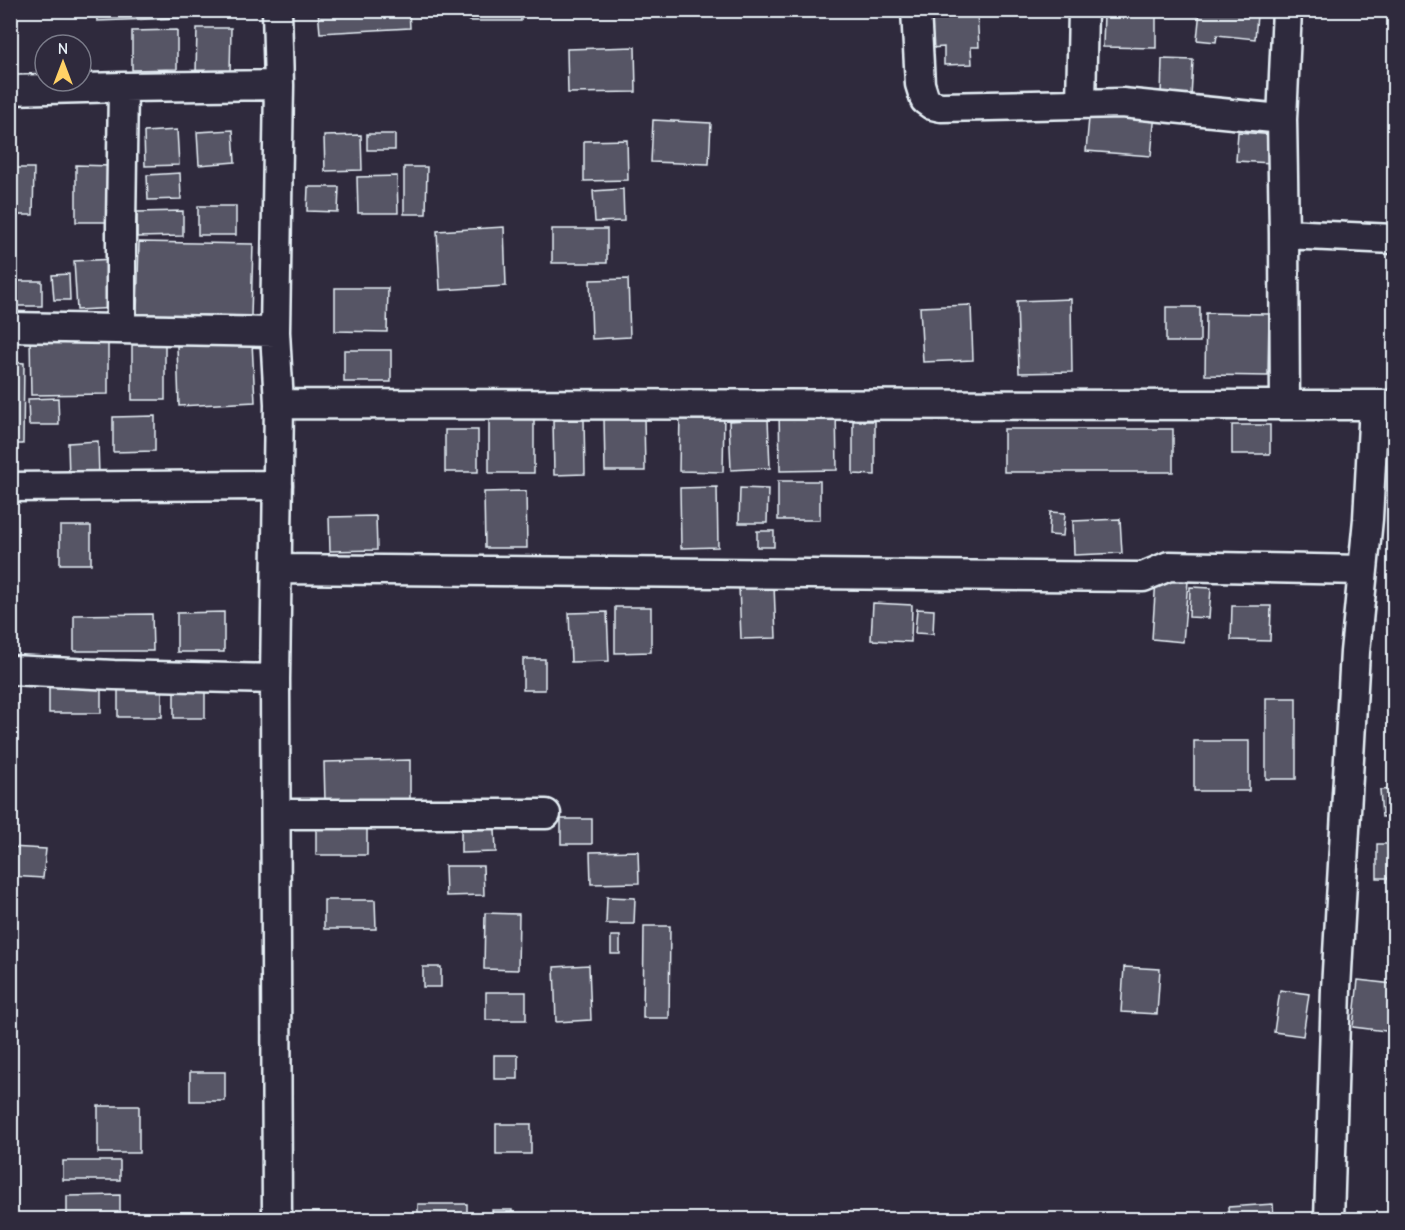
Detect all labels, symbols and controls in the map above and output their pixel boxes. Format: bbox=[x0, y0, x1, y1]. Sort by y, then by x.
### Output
north arrow bbox=[33, 33, 93, 93]
text: N bbox=[58, 40, 68, 58]

